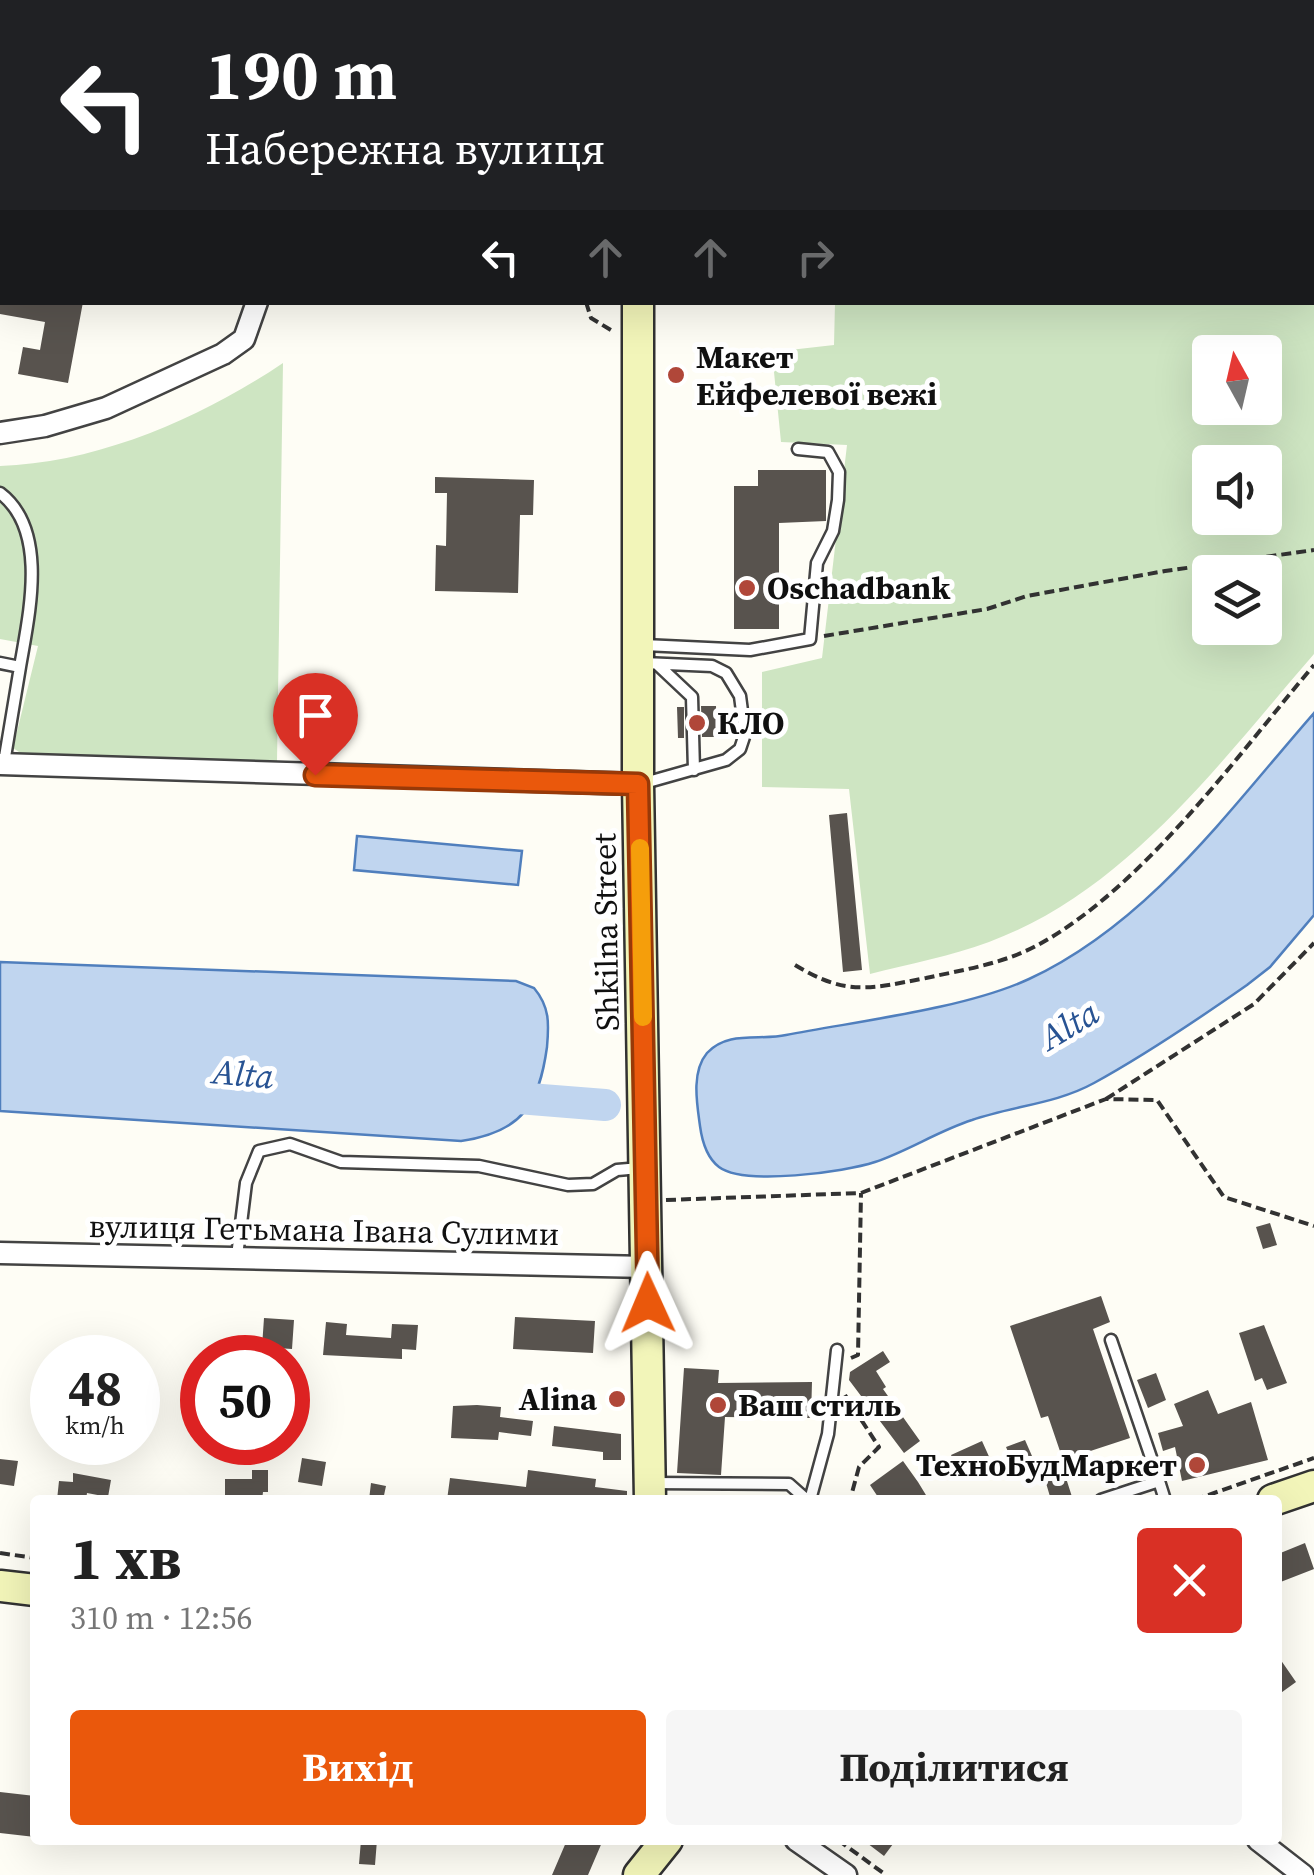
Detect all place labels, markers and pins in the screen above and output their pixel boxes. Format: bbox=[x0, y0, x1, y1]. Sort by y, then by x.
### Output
place label: Макет Ейфелевої вежі bbox=[696, 335, 937, 416]
marker: Макет Ейфелевої вежі bbox=[665, 364, 687, 386]
place label: Oschadbank bbox=[767, 566, 951, 610]
marker: Oschadbank bbox=[736, 577, 758, 599]
pin bbox=[273, 673, 358, 776]
place label: КЛО bbox=[717, 701, 784, 745]
marker: КЛО bbox=[686, 712, 708, 734]
place label: Alina bbox=[518, 1377, 598, 1421]
place label: Ваш стиль bbox=[738, 1383, 901, 1427]
marker: Alina bbox=[606, 1388, 628, 1410]
marker: Ваш стиль bbox=[707, 1394, 729, 1416]
place label: ТехноБудМаркет bbox=[916, 1443, 1177, 1487]
marker: ТехноБудМаркет bbox=[1186, 1454, 1208, 1476]

